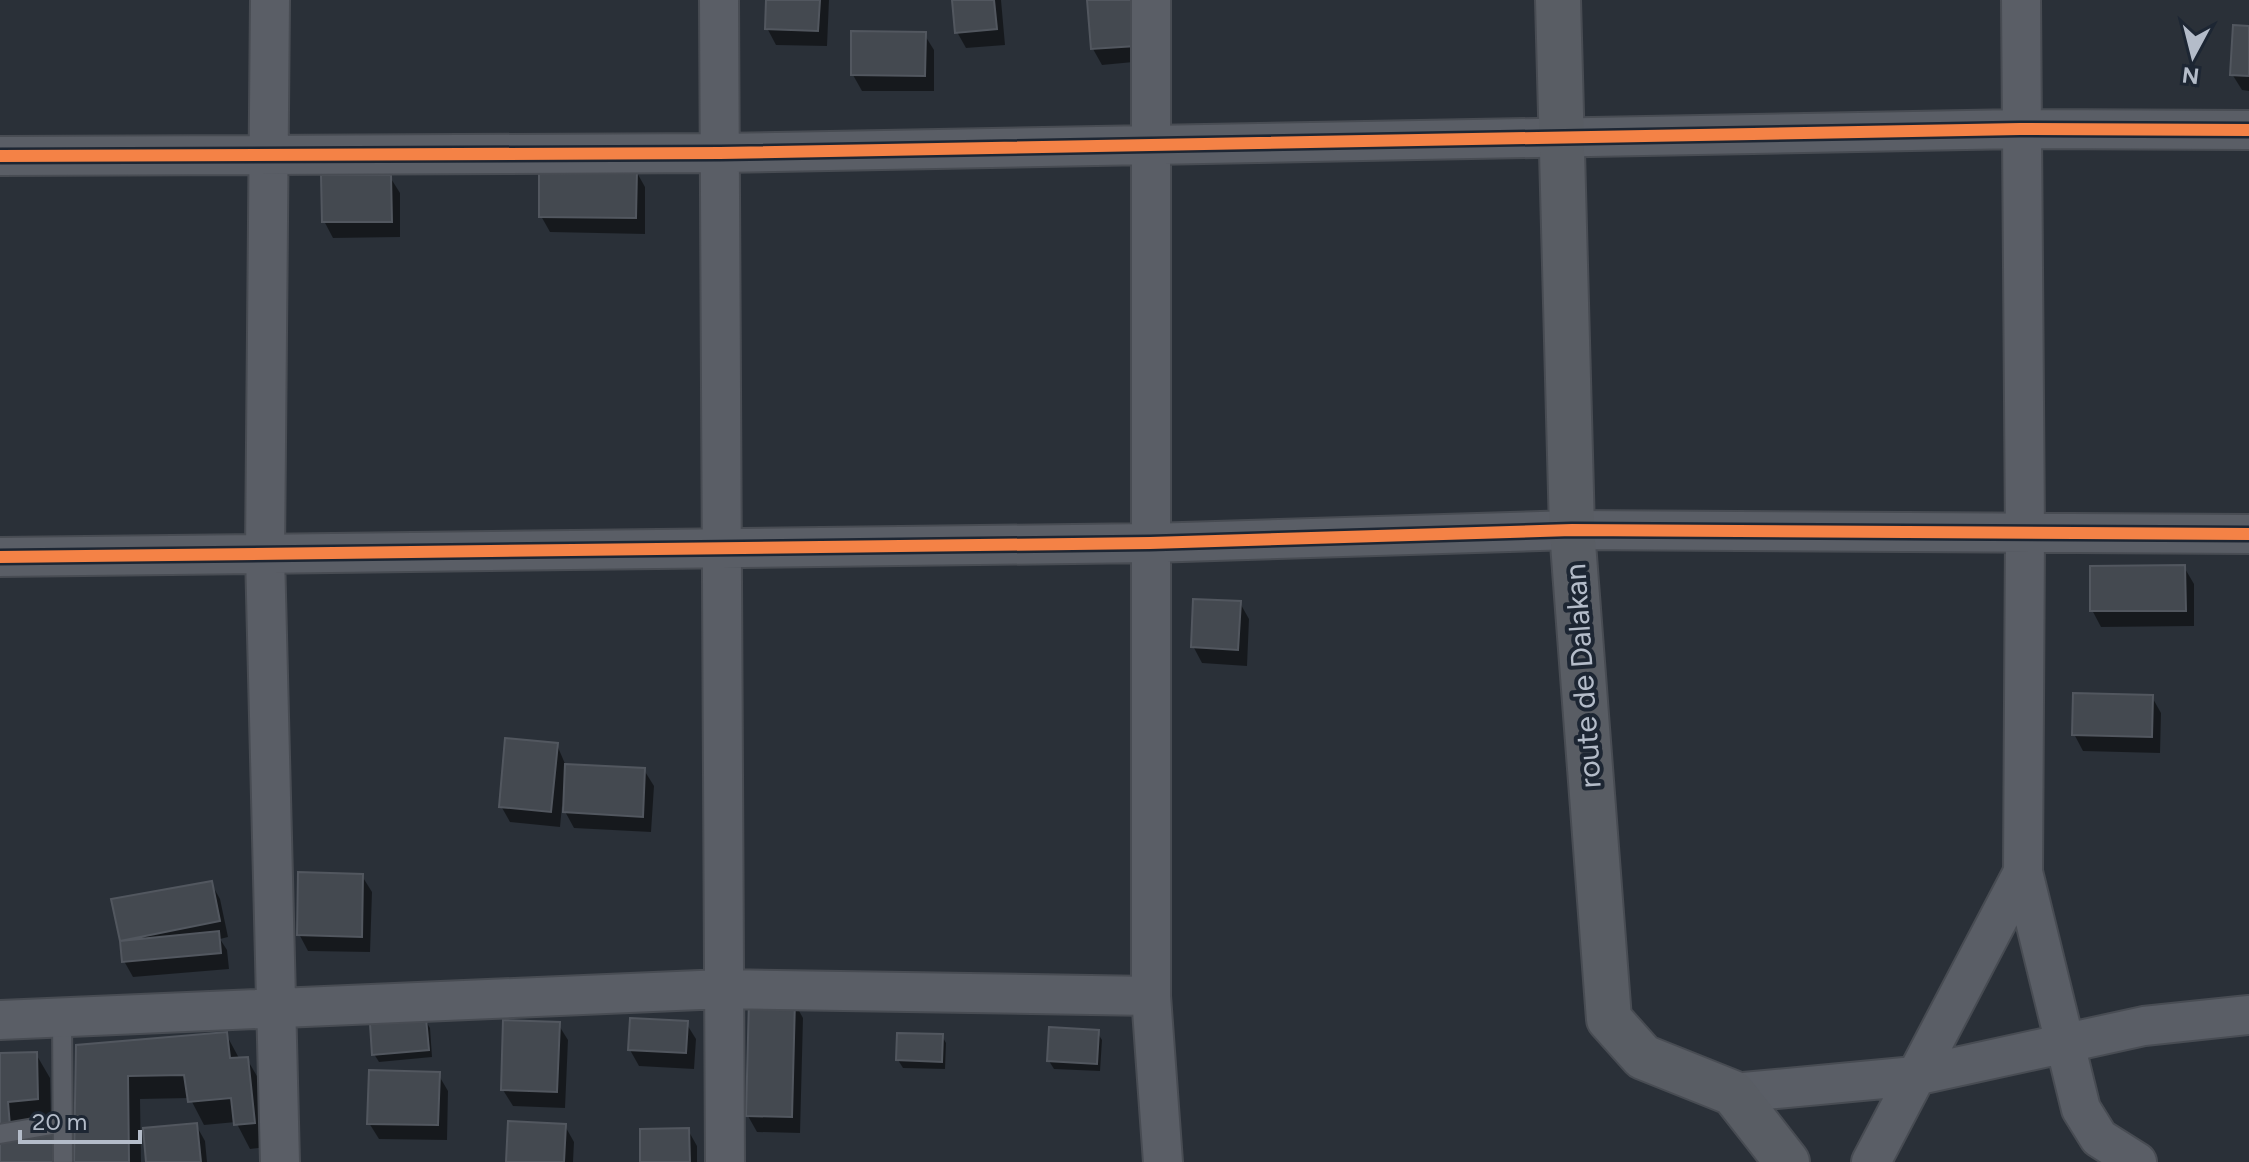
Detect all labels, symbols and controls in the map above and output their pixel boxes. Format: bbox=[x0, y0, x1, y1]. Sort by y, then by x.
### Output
north arrow bbox=[2153, 16, 2233, 96]
text: N bbox=[2181, 61, 2201, 90]
street label: route de Dalakan bbox=[1556, 563, 1609, 789]
scale bar bbox=[20, 1094, 140, 1144]
text: 20 m bbox=[32, 1107, 87, 1136]

